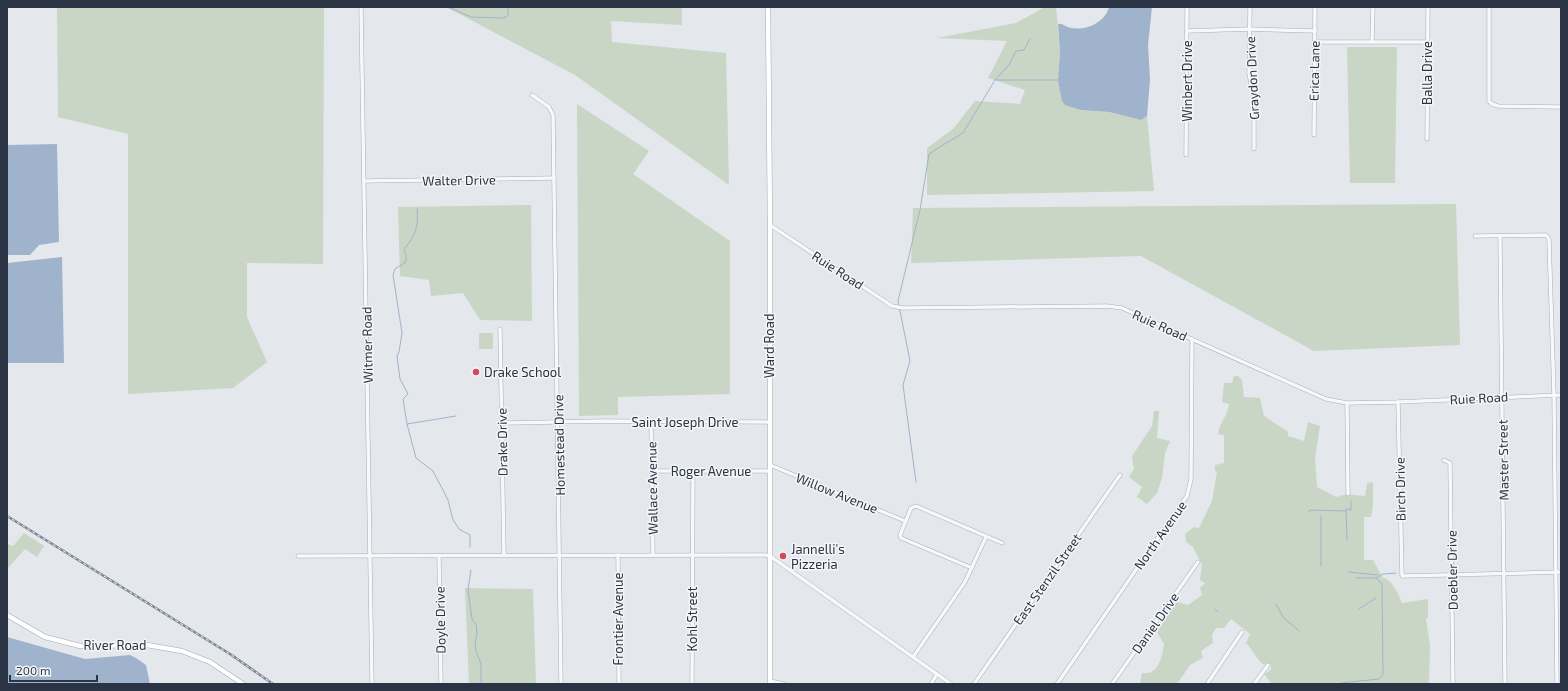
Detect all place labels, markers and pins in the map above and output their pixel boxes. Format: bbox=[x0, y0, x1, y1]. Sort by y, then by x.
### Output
place label: Drake School bbox=[484, 364, 561, 380]
marker: Drake School bbox=[471, 367, 481, 377]
place label: Jannelli's Pizzeria bbox=[791, 541, 845, 572]
marker: Jannelli's Pizzeria bbox=[778, 551, 788, 561]

